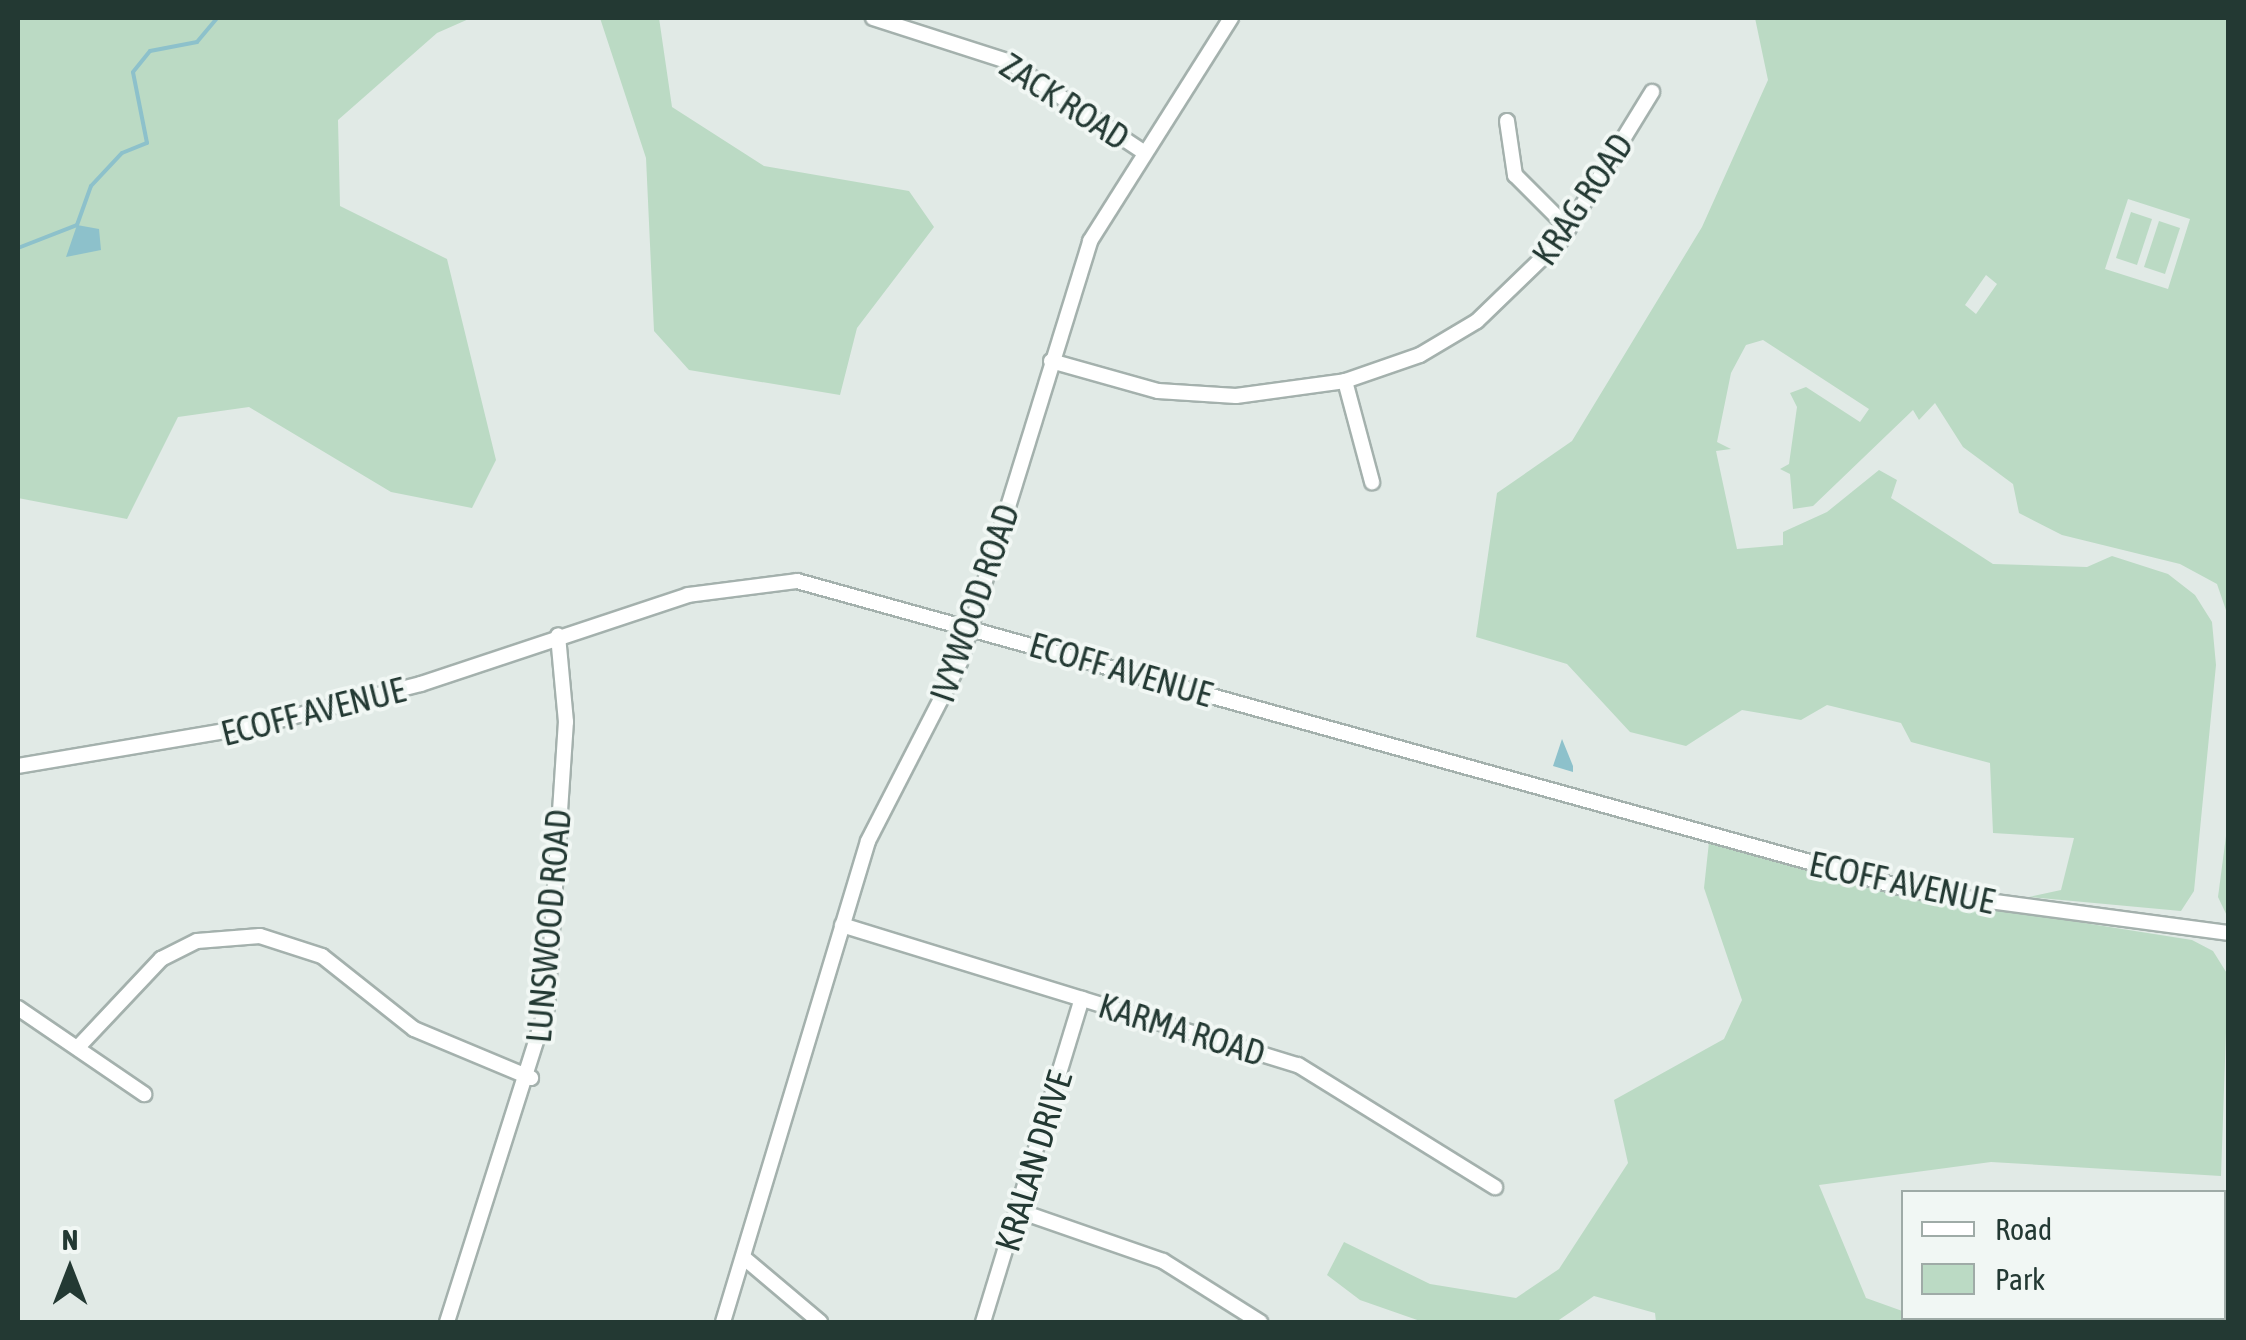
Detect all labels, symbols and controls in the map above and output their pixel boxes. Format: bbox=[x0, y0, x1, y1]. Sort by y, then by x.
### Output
street label: ZACK ROAD bbox=[993, 44, 1137, 158]
street label: KRAG ROAD bbox=[1523, 125, 1641, 273]
street label: IVYWOOD ROAD bbox=[921, 499, 1027, 707]
street label: ECOFF AVENUE bbox=[1025, 623, 1217, 715]
street label: ECOFF AVENUE bbox=[217, 668, 409, 754]
street label: LUNSWOOD ROAD bbox=[517, 808, 579, 1044]
street label: ECOFF AVENUE bbox=[1806, 842, 1998, 922]
street label: KARMA ROAD bbox=[1094, 984, 1270, 1074]
street label: KRALAN DRIVE bbox=[986, 1066, 1080, 1256]
legend bbox=[1901, 1190, 2226, 1320]
text: Road bbox=[1995, 1212, 2052, 1246]
north arrow bbox=[20, 1220, 120, 1320]
text: N bbox=[62, 1224, 78, 1256]
text: Park bbox=[1995, 1262, 2045, 1296]

